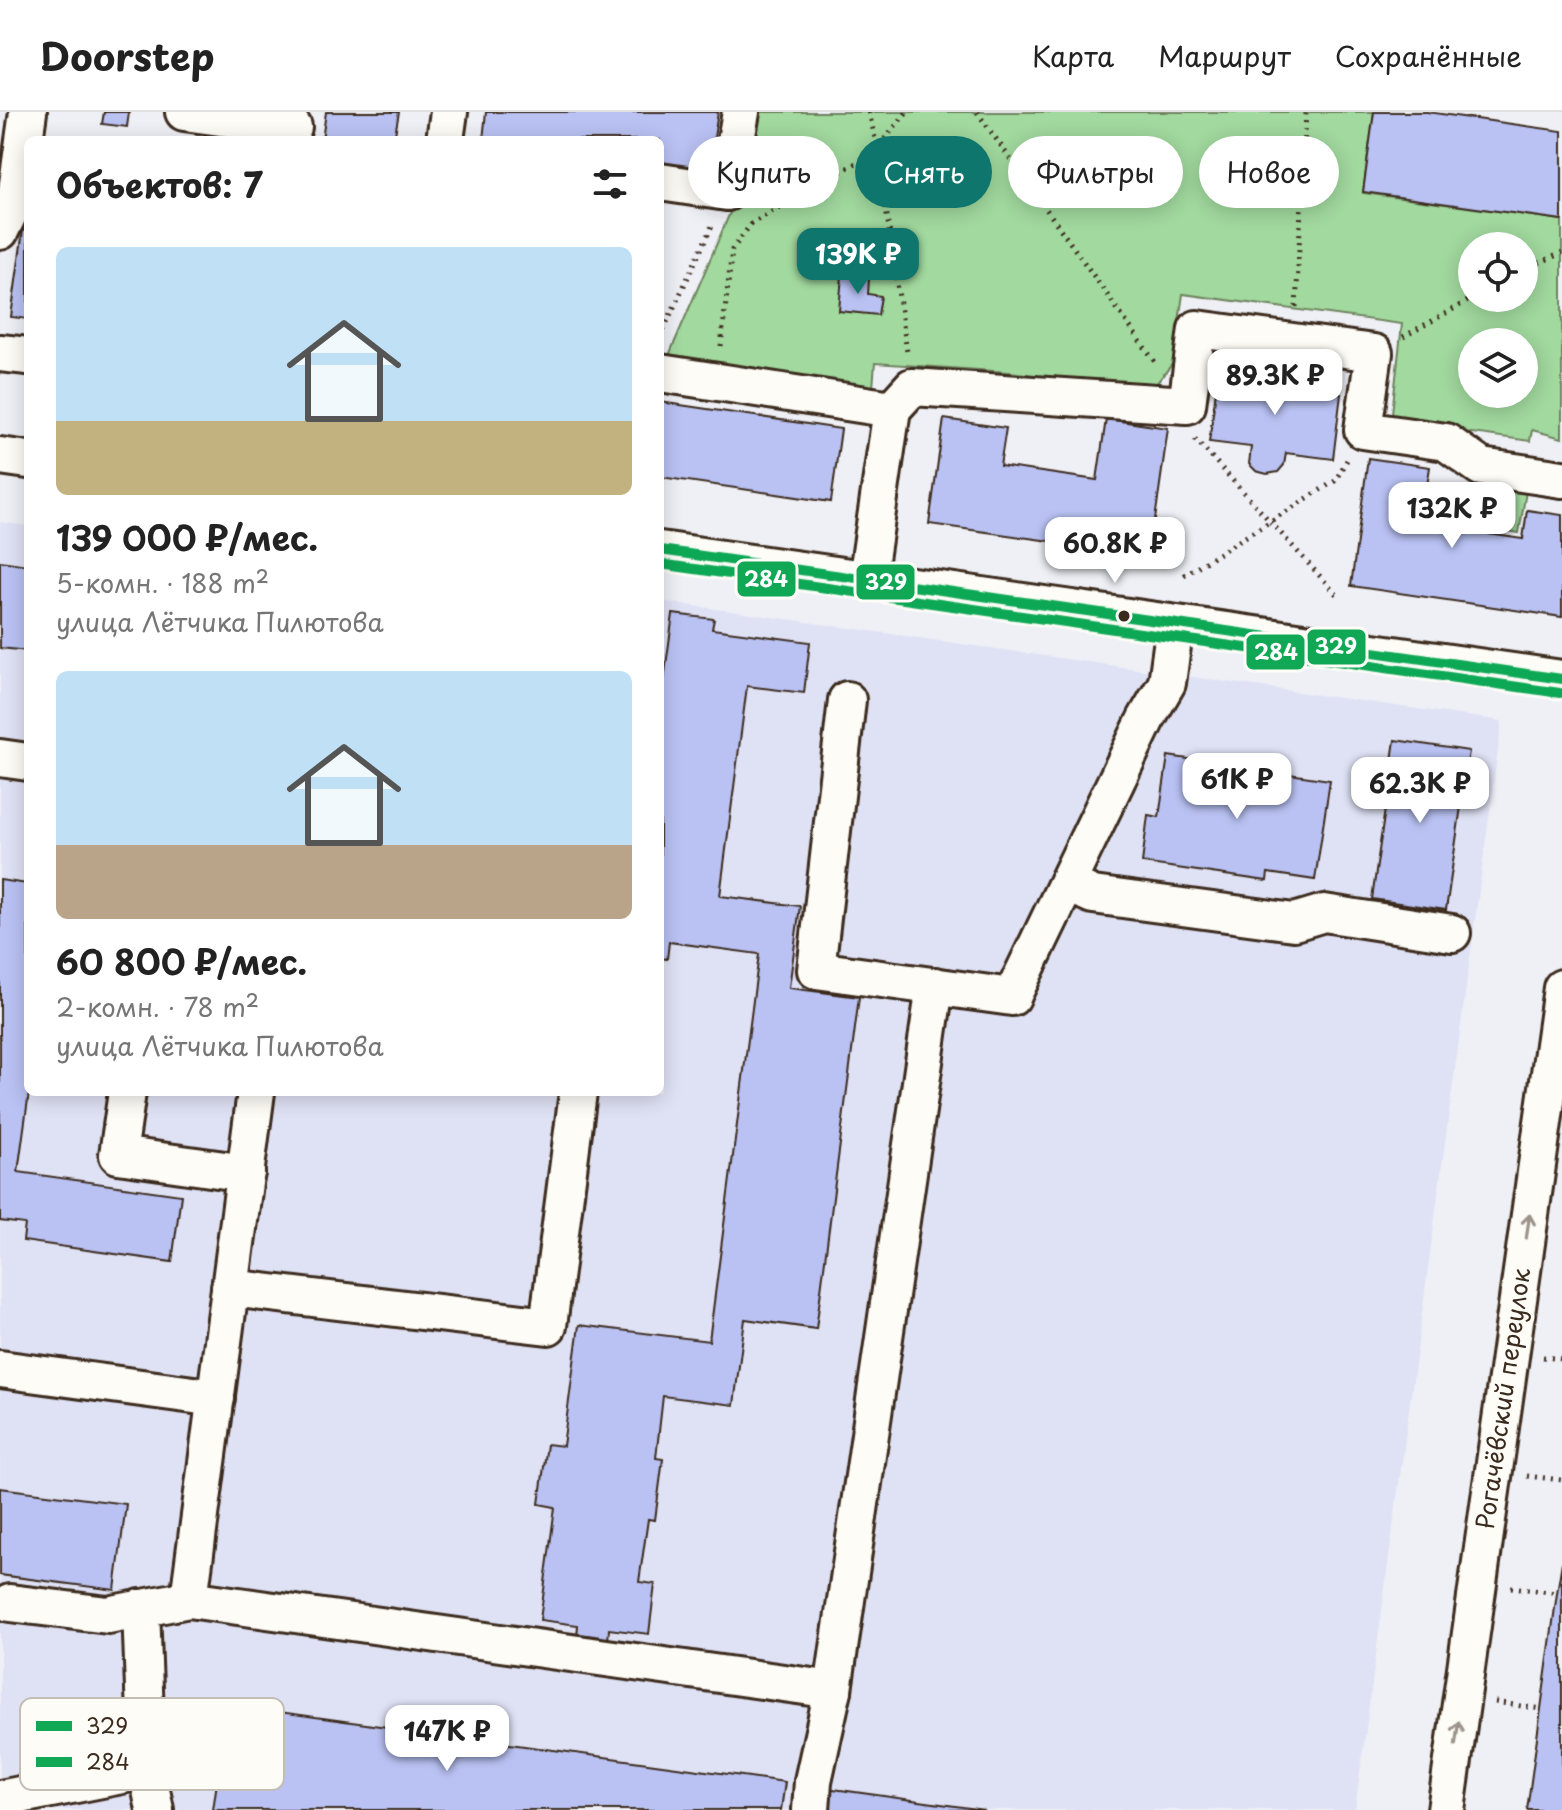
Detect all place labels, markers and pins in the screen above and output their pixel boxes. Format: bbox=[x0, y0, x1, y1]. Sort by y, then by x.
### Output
pin: 139K ₽ bbox=[793, 228, 923, 296]
pin: 89.3K ₽ bbox=[1201, 349, 1349, 417]
pin: 132K ₽ bbox=[1387, 482, 1517, 550]
pin: 60.8K ₽ bbox=[1041, 517, 1189, 585]
unlabelled marker bbox=[1116, 608, 1132, 624]
pin: 61K ₽ bbox=[1181, 753, 1293, 821]
pin: 62.3K ₽ bbox=[1346, 757, 1494, 825]
pin: 147K ₽ bbox=[382, 1705, 512, 1773]

